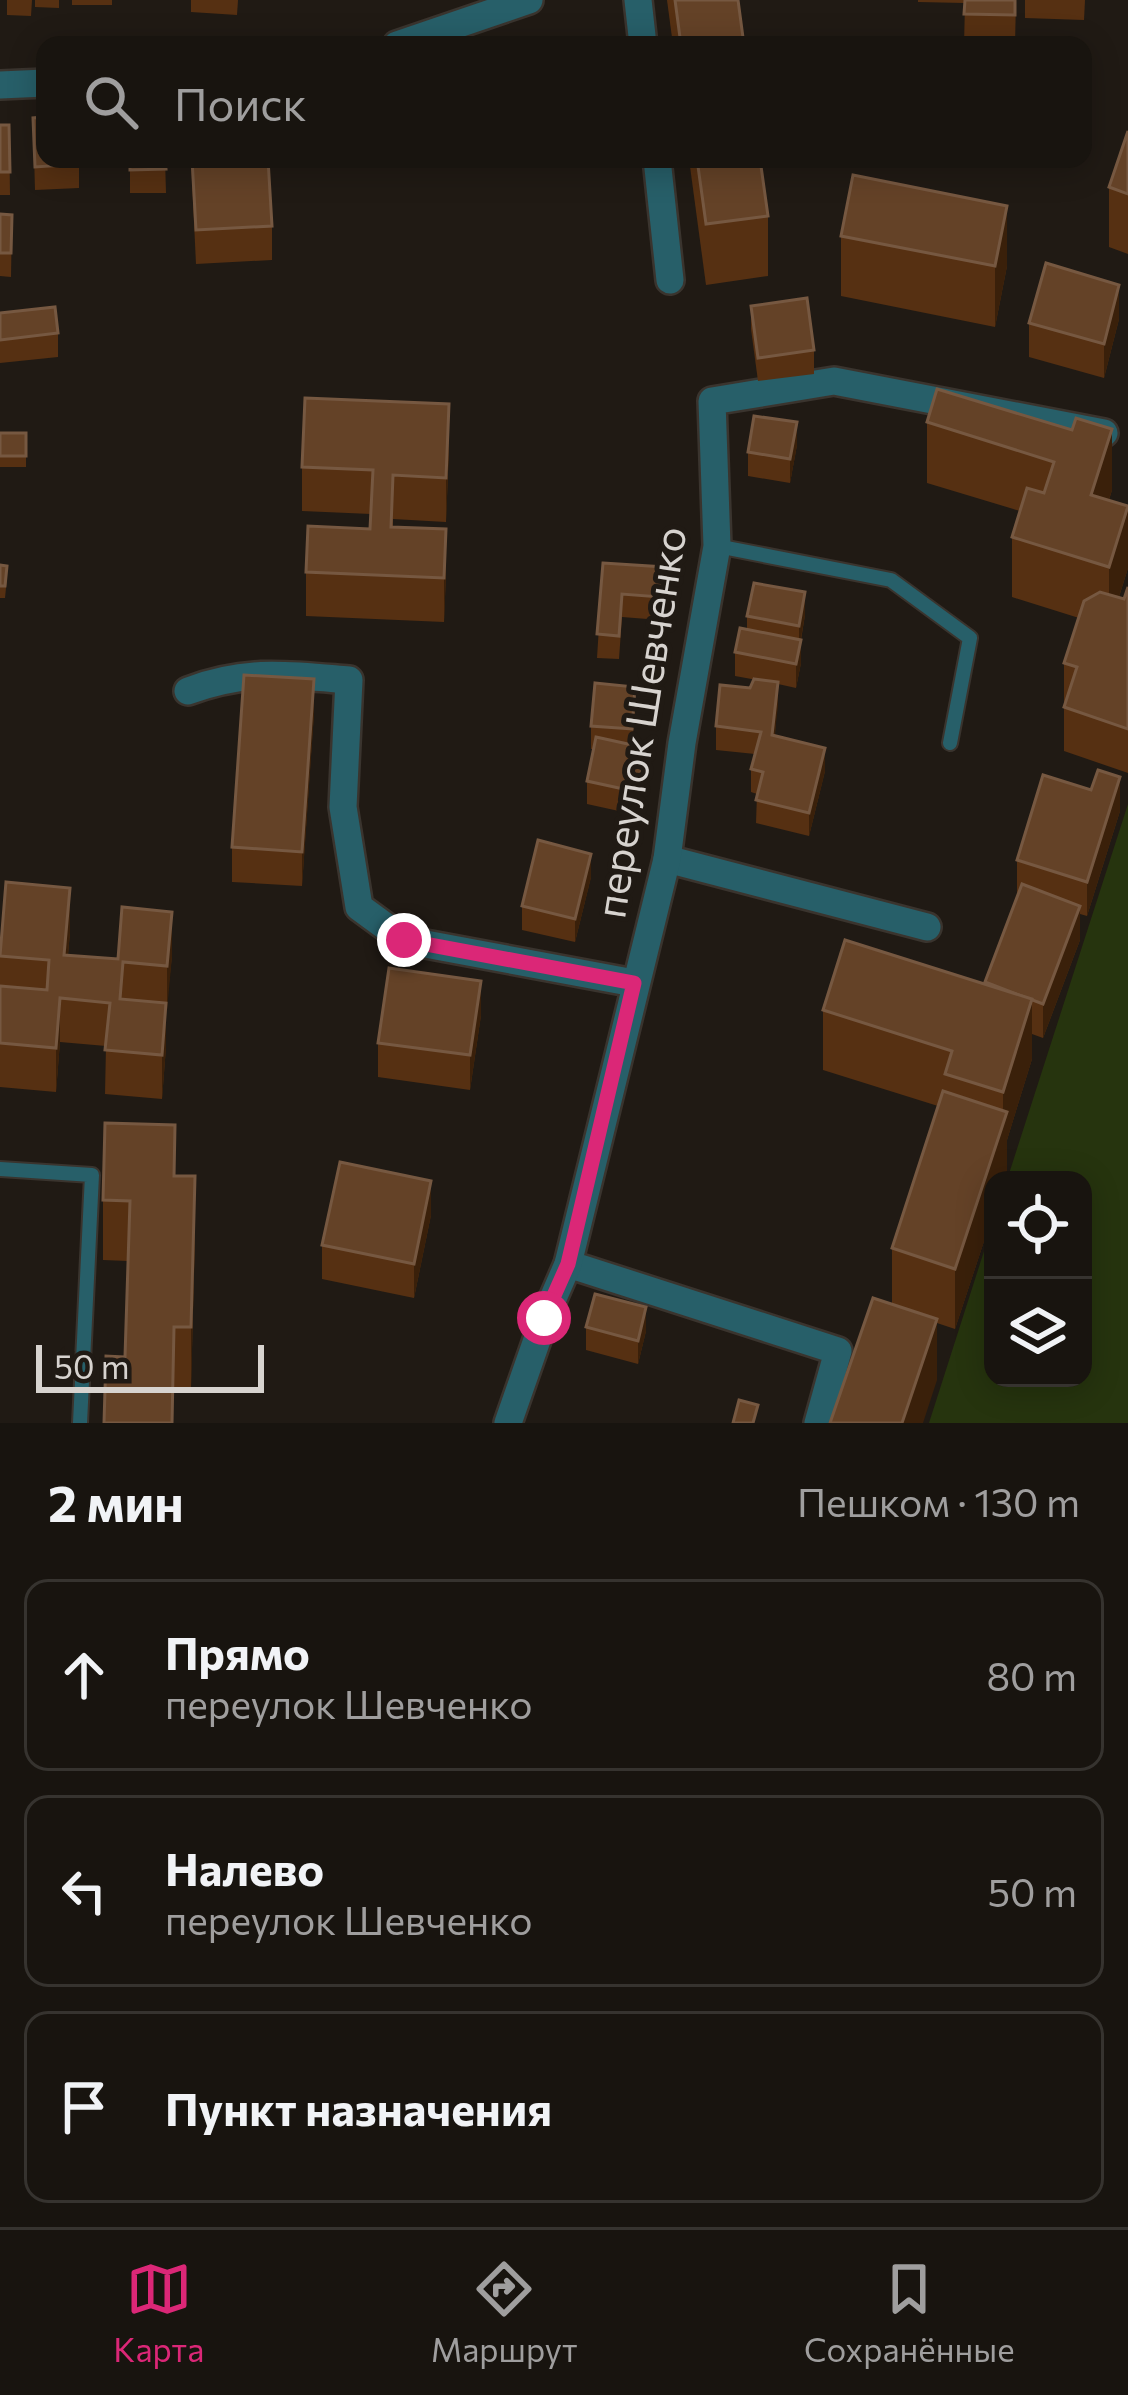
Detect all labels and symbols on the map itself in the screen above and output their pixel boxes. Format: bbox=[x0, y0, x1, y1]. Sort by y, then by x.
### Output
street label: переулок Шевченко bbox=[582, 522, 696, 922]
route end bbox=[377, 913, 431, 967]
route start bbox=[517, 1291, 571, 1345]
scale bar bbox=[36, 1339, 264, 1392]

